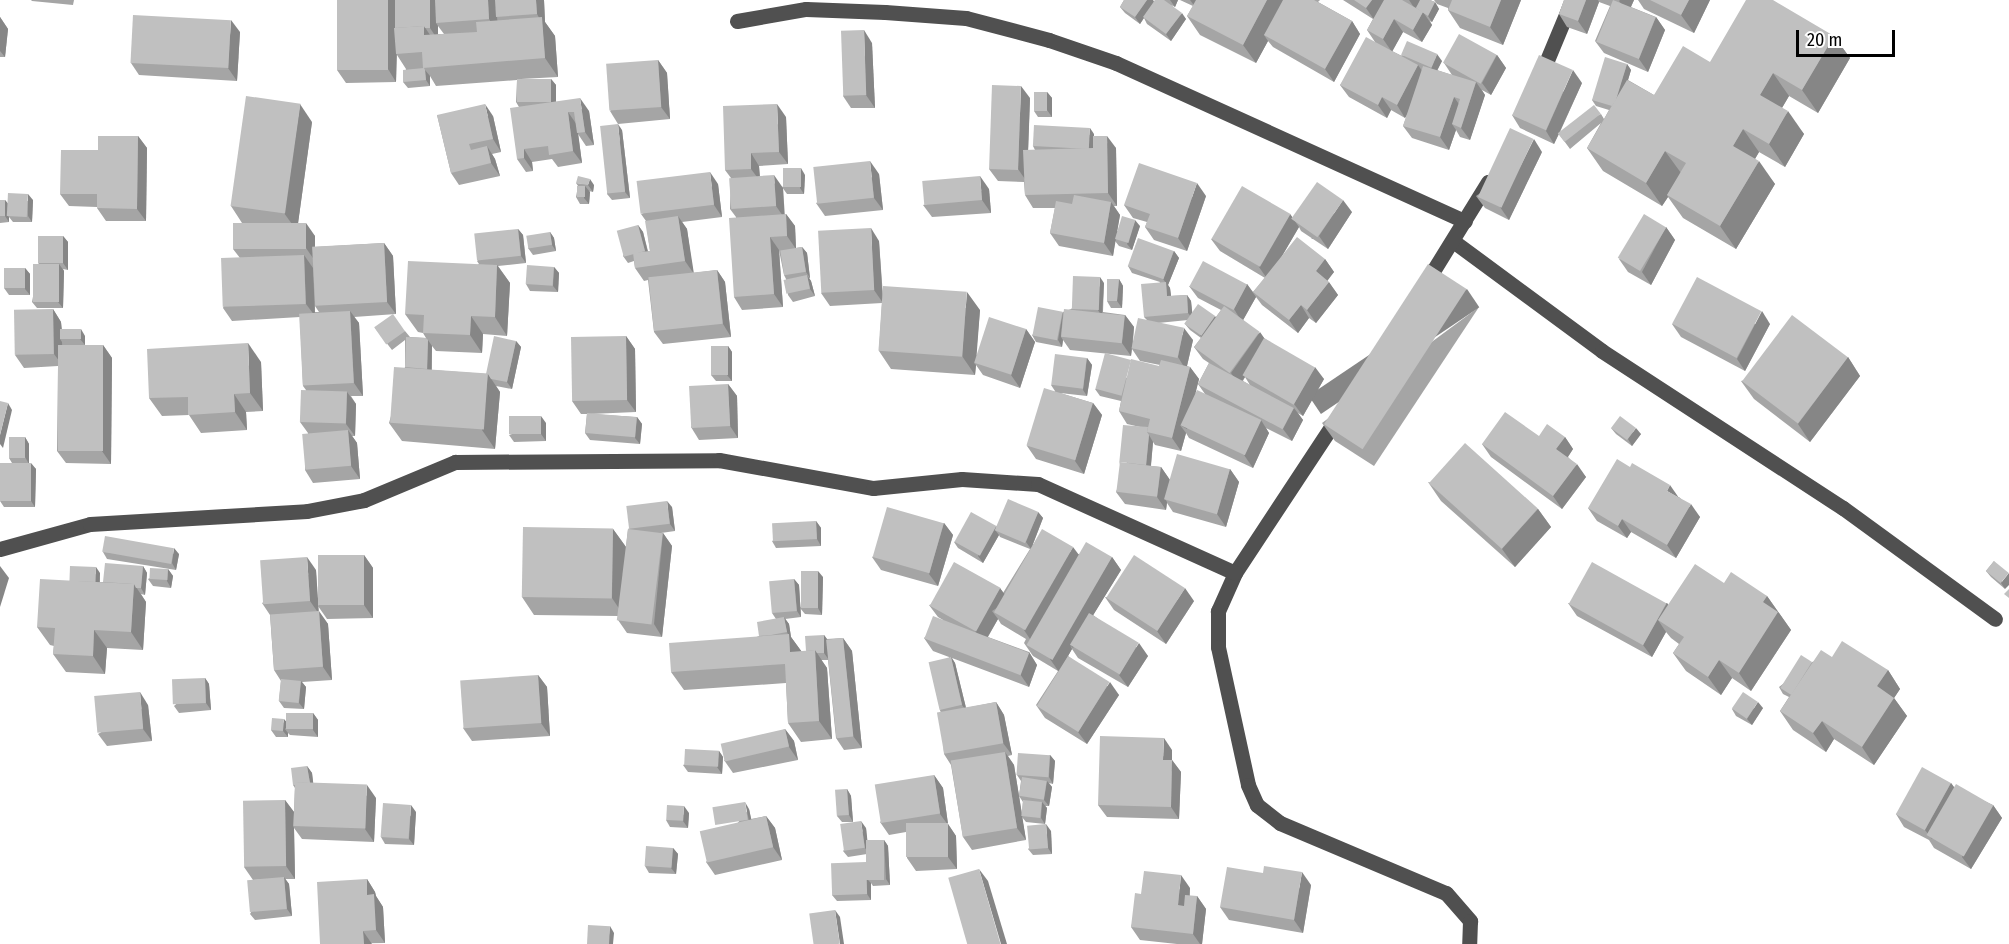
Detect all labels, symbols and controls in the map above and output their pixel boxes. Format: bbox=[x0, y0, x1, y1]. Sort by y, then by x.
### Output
scale bar bbox=[1799, 18, 1898, 56]
text: 20 m bbox=[1807, 29, 1842, 51]

